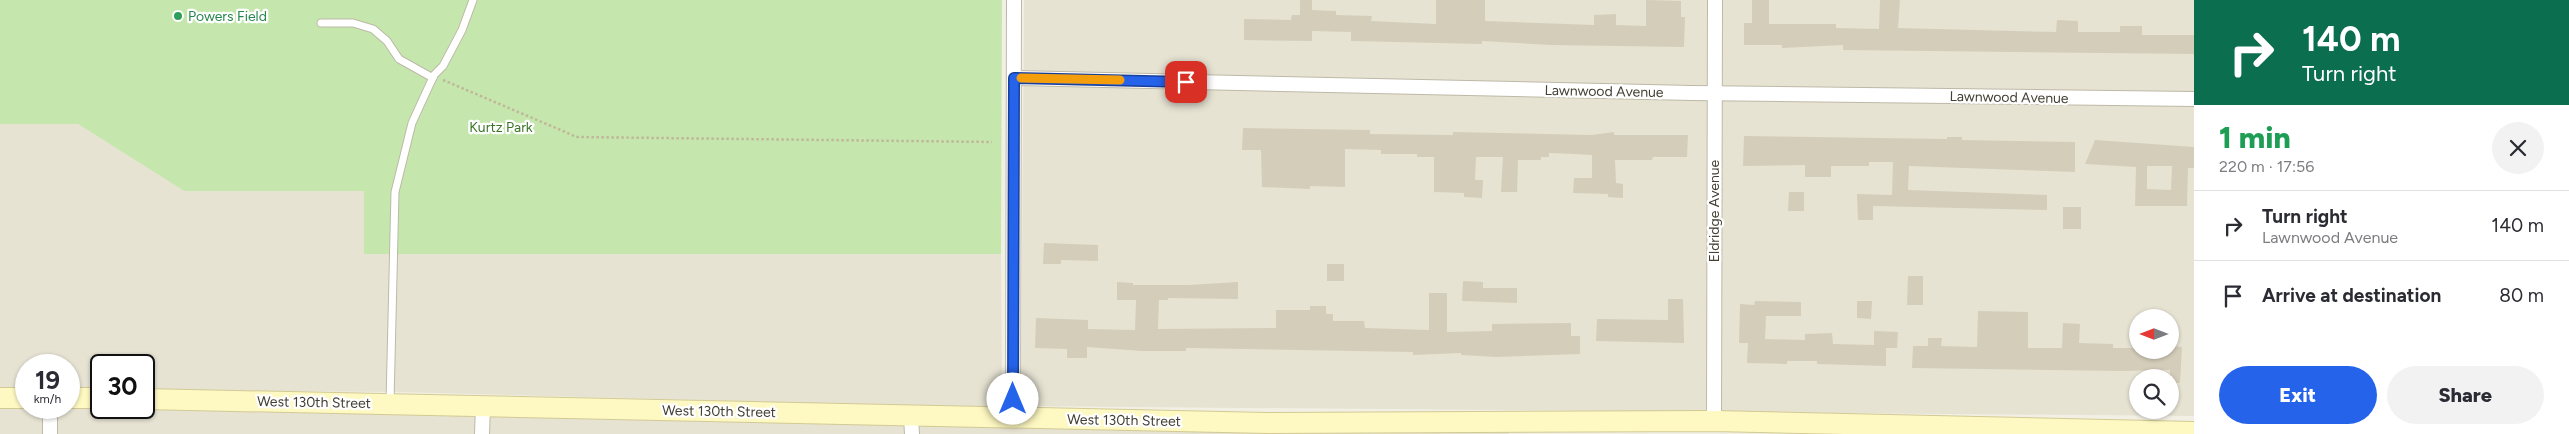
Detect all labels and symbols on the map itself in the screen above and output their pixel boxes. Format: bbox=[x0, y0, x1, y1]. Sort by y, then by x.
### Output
place label: Powers Field bbox=[188, 8, 267, 25]
marker: Powers Field bbox=[172, 10, 184, 22]
pin bbox=[1165, 61, 1207, 103]
street label: Lawnwood Avenue bbox=[1544, 82, 1664, 101]
street label: Lawnwood Avenue bbox=[1949, 88, 2069, 107]
park label: Kurtz Park bbox=[469, 119, 533, 136]
street label: Eldridge Avenue bbox=[1706, 159, 1723, 262]
north arrow bbox=[2129, 309, 2179, 359]
speed limit sign: 30 bbox=[90, 354, 155, 419]
position arrow bbox=[986, 372, 1038, 424]
street label: West 130th Street bbox=[257, 393, 371, 412]
street label: West 130th Street bbox=[662, 402, 776, 421]
street label: West 130th Street bbox=[1067, 411, 1181, 430]

